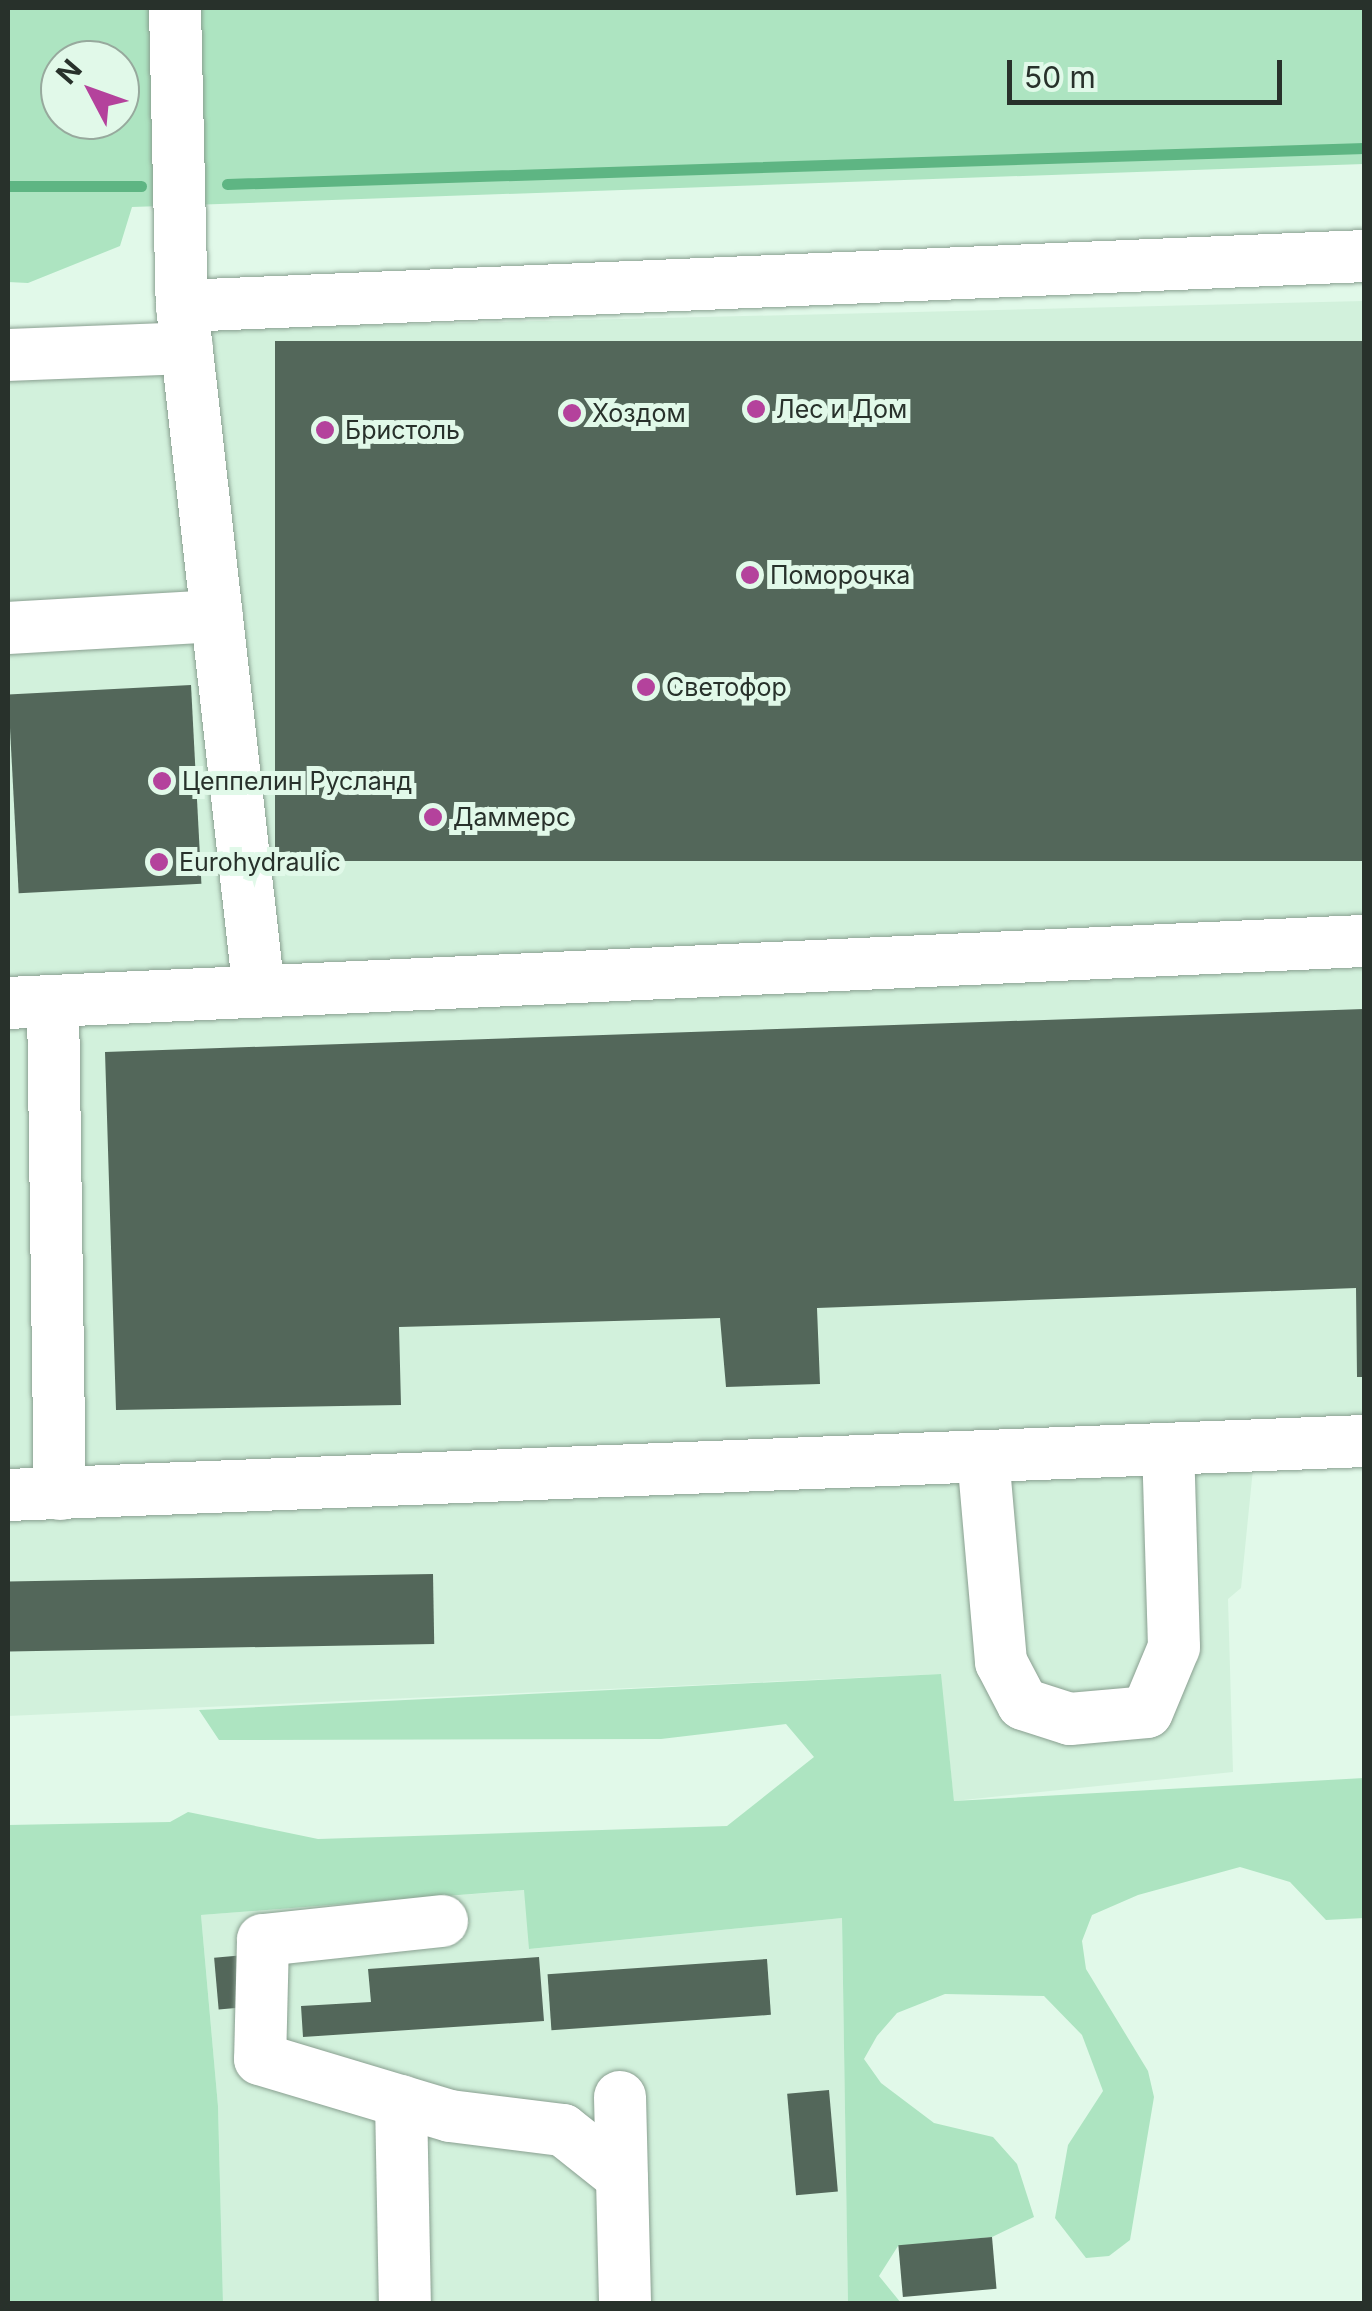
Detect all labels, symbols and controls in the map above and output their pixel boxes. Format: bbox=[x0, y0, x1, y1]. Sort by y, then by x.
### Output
north arrow bbox=[40, 40, 140, 140]
scale bar bbox=[1012, 40, 1287, 102]
text: N bbox=[49, 52, 89, 91]
text: 50 m bbox=[1024, 59, 1096, 95]
place label: Лес и Дом bbox=[776, 394, 907, 424]
place label: Хоздом bbox=[592, 398, 686, 428]
marker: Лес и Дом bbox=[745, 398, 767, 420]
marker: Хоздом bbox=[561, 402, 583, 424]
place label: Бристоль bbox=[345, 415, 460, 445]
marker: Бристоль bbox=[314, 419, 336, 441]
place label: Поморочка bbox=[770, 560, 910, 590]
marker: Поморочка bbox=[739, 564, 761, 586]
place label: Светофор bbox=[666, 672, 787, 702]
marker: Светофор bbox=[635, 676, 657, 698]
place label: Цеппелин Русланд bbox=[182, 766, 412, 796]
marker: Цеппелин Русланд bbox=[151, 770, 173, 792]
place label: Даммерс bbox=[453, 802, 570, 832]
marker: Даммерс bbox=[422, 806, 444, 828]
place label: Eurohydraulic bbox=[179, 847, 341, 877]
marker: Eurohydraulic bbox=[148, 851, 170, 873]

